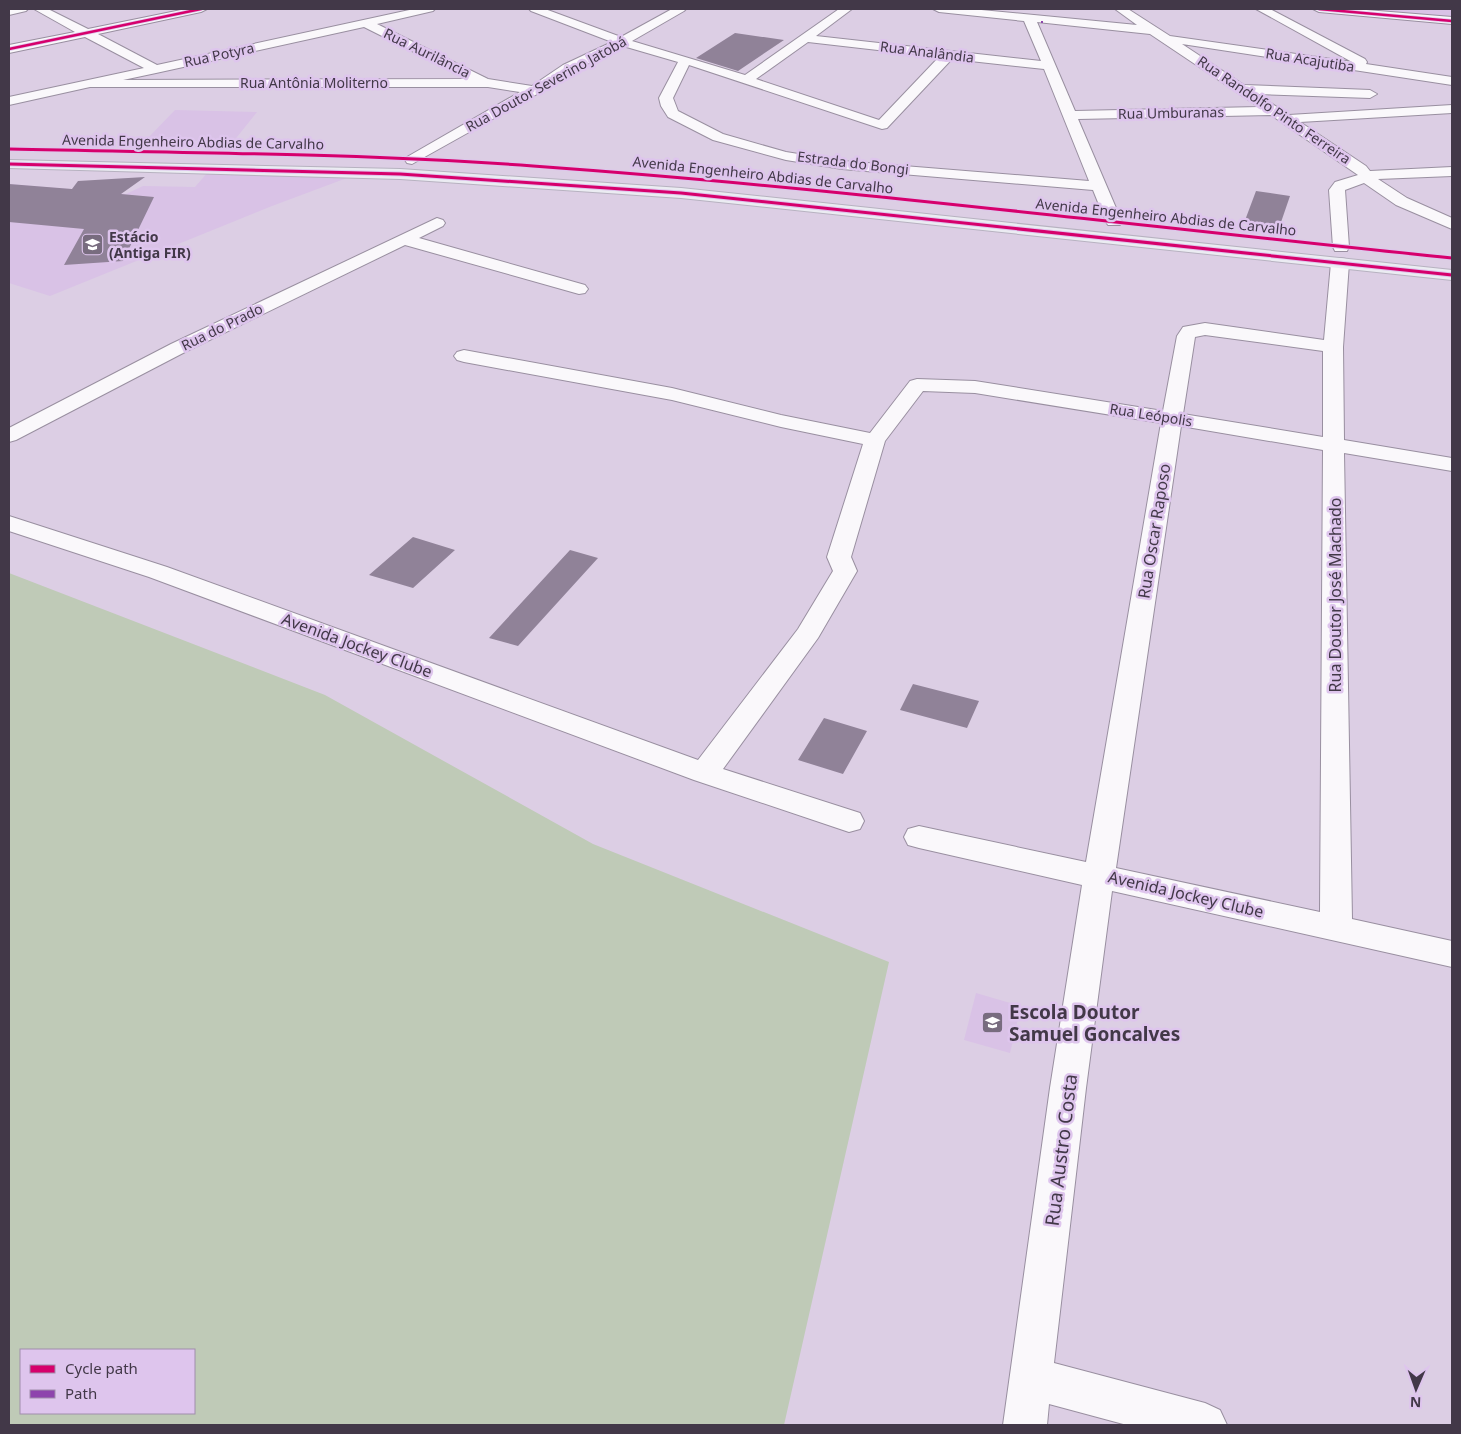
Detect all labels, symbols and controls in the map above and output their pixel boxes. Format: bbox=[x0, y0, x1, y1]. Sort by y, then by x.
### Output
street label: Rua Aurilância bbox=[381, 23, 474, 82]
street label: Rua Doutor Severino Jatobá bbox=[462, 31, 630, 136]
street label: Rua Analândia bbox=[879, 36, 975, 67]
street label: Rua Potyra bbox=[182, 38, 256, 71]
street label: Rua Acajutiba bbox=[1264, 43, 1356, 76]
street label: Rua Randolfo Pinto Ferreira bbox=[1194, 51, 1355, 168]
street label: Rua Antônia Moliterno bbox=[240, 73, 388, 92]
street label: Rua Umburanas bbox=[1118, 102, 1224, 123]
street label: Avenida Engenheiro Abdias de Carvalho bbox=[62, 130, 324, 153]
street label: Estrada do Bongi bbox=[796, 146, 910, 179]
street label: Avenida Engenheiro Abdias de Carvalho bbox=[632, 151, 894, 198]
street label: Avenida Engenheiro Abdias de Carvalho bbox=[1035, 193, 1297, 240]
place label: Estácio (Antiga FIR) bbox=[109, 227, 191, 262]
school or university icon: Estácio (Antiga FIR) bbox=[81, 233, 105, 257]
street label: Rua do Prado bbox=[178, 299, 266, 354]
street label: Rua Leópolis bbox=[1108, 399, 1194, 430]
street label: Rua Oscar Raposo bbox=[1132, 462, 1176, 600]
street label: Rua Doutor José Machado bbox=[1324, 498, 1346, 692]
street label: Avenida Jockey Clube bbox=[279, 608, 435, 682]
street label: Avenida Jockey Clube bbox=[1106, 865, 1266, 923]
place label: Escola Doutor Samuel Goncalves bbox=[1009, 999, 1180, 1047]
school or university icon: Escola Doutor Samuel Goncalves bbox=[981, 1011, 1005, 1035]
street label: Rua Austro Costa bbox=[1039, 1072, 1083, 1228]
legend bbox=[20, 1349, 195, 1414]
text: Cycle path bbox=[65, 1358, 138, 1378]
north arrow bbox=[1391, 1364, 1441, 1414]
text: Path bbox=[65, 1383, 97, 1403]
text: N bbox=[1410, 1393, 1422, 1412]

